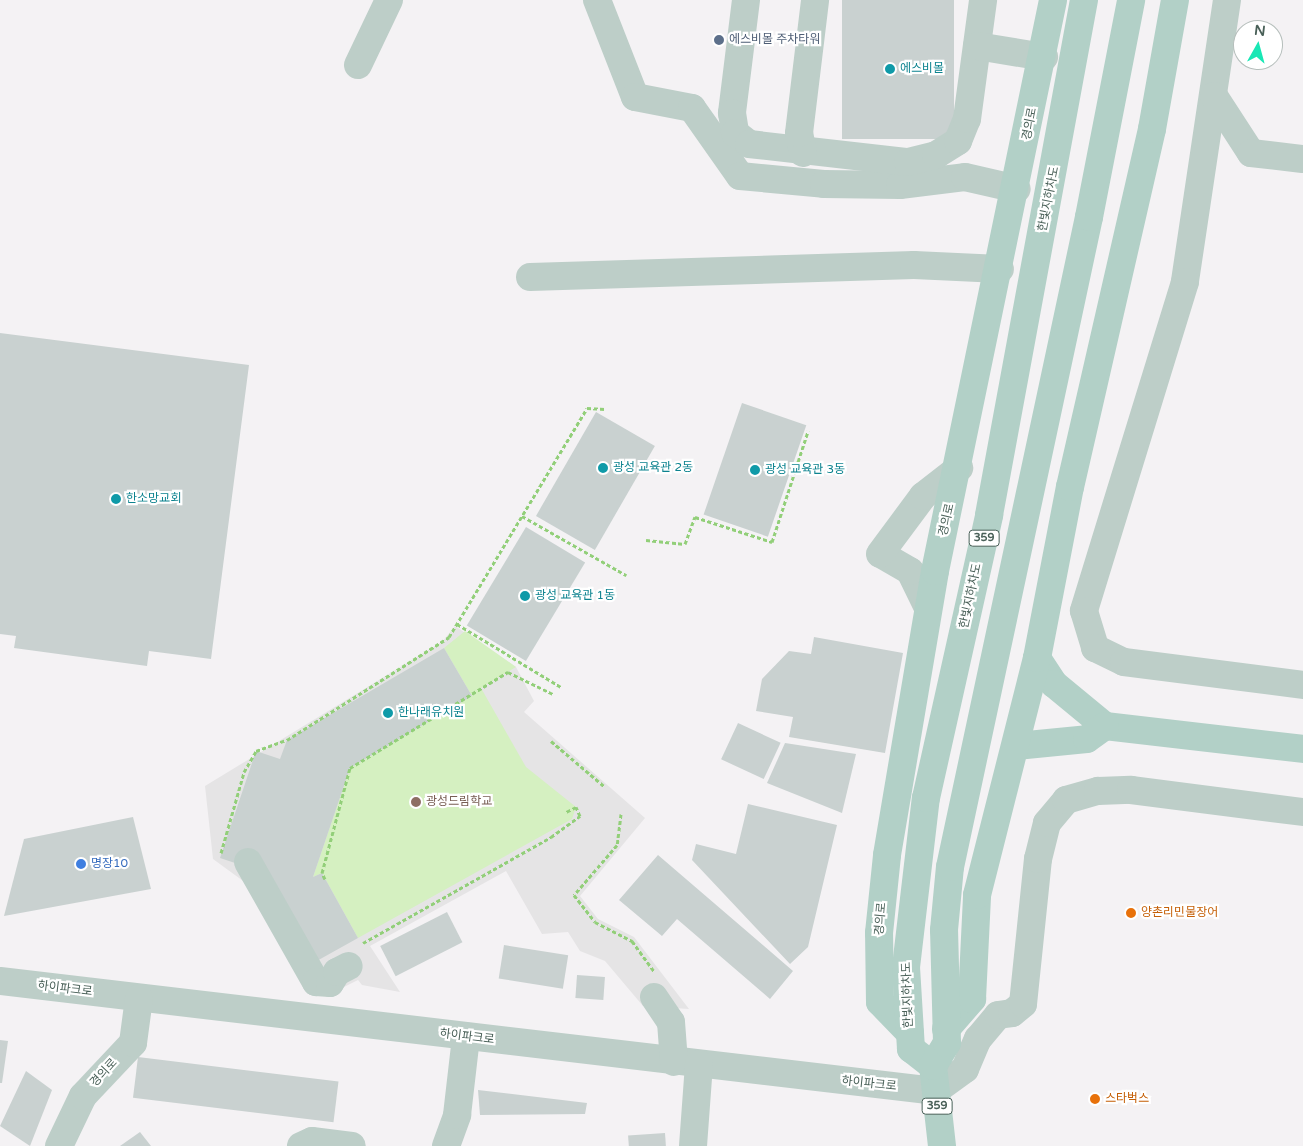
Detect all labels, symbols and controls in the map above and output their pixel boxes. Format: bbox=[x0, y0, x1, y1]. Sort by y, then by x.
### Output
north arrow bbox=[1233, 20, 1283, 70]
text: N bbox=[1253, 21, 1266, 40]
place label: 에스비몰 주차타워 bbox=[729, 33, 820, 47]
marker: 에스비몰 주차타워 bbox=[713, 34, 725, 46]
place label: 에스비몰 bbox=[900, 62, 944, 76]
marker: 에스비몰 bbox=[884, 63, 896, 75]
street label: 경의로 bbox=[1020, 106, 1040, 142]
street label: 한빛지하차도 bbox=[1036, 165, 1062, 233]
place label: 광성 교육관 2동 bbox=[613, 461, 693, 475]
marker: 광성 교육관 2동 bbox=[597, 462, 609, 474]
place label: 광성 교육관 3동 bbox=[765, 463, 845, 477]
marker: 광성 교육관 3동 bbox=[749, 464, 761, 476]
place label: 한소망교회 bbox=[126, 492, 181, 506]
marker: 한소망교회 bbox=[110, 493, 122, 505]
street label: 경의로 bbox=[936, 502, 958, 538]
road number: 359 bbox=[968, 530, 1000, 546]
street label: 한빛지하차도 bbox=[957, 562, 985, 630]
place label: 광성 교육관 1동 bbox=[535, 589, 615, 603]
marker: 광성 교육관 1동 bbox=[519, 590, 531, 602]
place label: 한나래유치원 bbox=[398, 706, 464, 720]
marker: 한나래유치원 bbox=[382, 707, 394, 719]
place label: 광성드림학교 bbox=[426, 795, 492, 809]
marker: 광성드림학교 bbox=[410, 796, 422, 808]
place label: 명장10 bbox=[91, 857, 128, 871]
marker: 명장10 bbox=[75, 858, 87, 870]
street label: 경의로 bbox=[872, 902, 890, 936]
place label: 양촌리민물장어 bbox=[1141, 906, 1218, 920]
marker: 양촌리민물장어 bbox=[1125, 907, 1137, 919]
street label: 한빛지하차도 bbox=[900, 962, 916, 1028]
street label: 하이파크로 bbox=[37, 978, 93, 1000]
street label: 하이파크로 bbox=[439, 1026, 495, 1048]
street label: 경의로 bbox=[87, 1056, 121, 1090]
street label: 하이파크로 bbox=[841, 1074, 897, 1094]
place label: 스타벅스 bbox=[1105, 1092, 1149, 1106]
marker: 스타벅스 bbox=[1089, 1093, 1101, 1105]
road number: 359 bbox=[921, 1098, 953, 1114]

